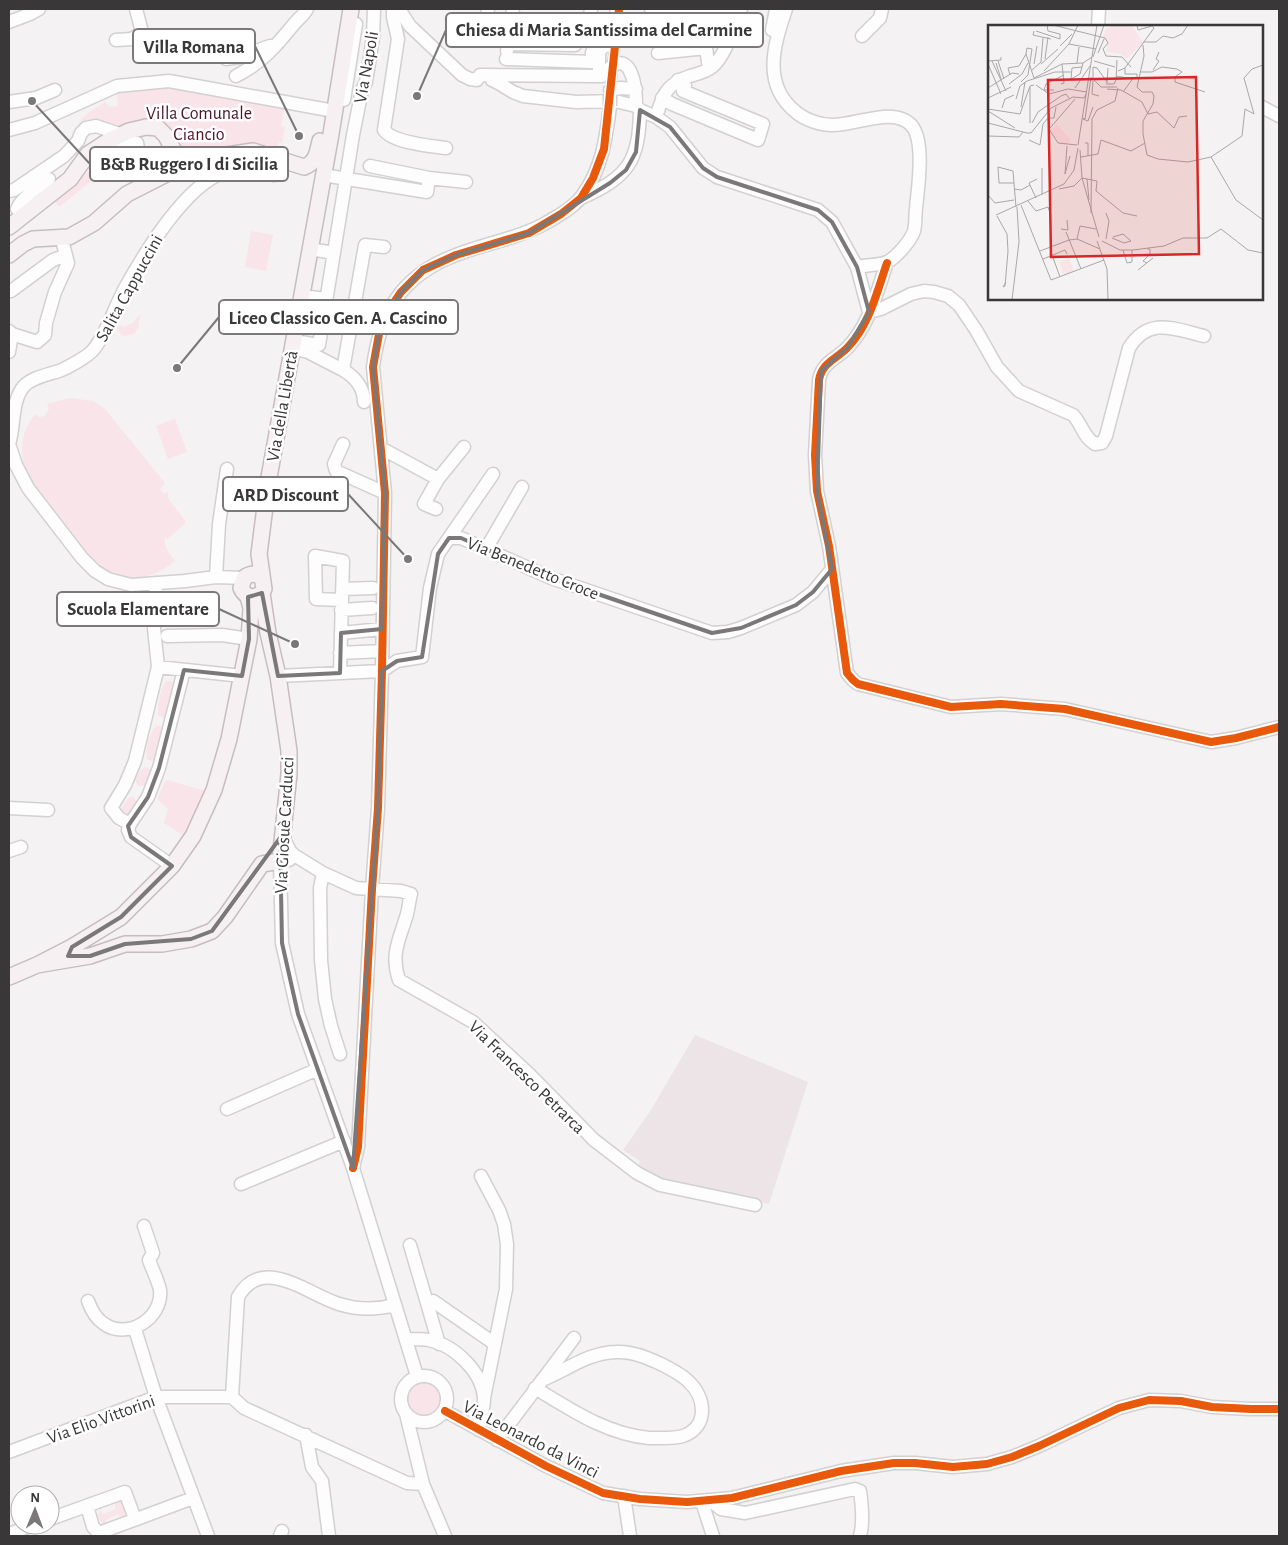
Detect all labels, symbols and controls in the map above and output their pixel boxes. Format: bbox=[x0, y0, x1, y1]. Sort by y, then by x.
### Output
callout: Chiesa di Maria Santissima del Carmine bbox=[446, 13, 763, 47]
text: Chiesa di Maria Santissima del Carmine bbox=[456, 21, 752, 40]
inset map bbox=[988, 25, 1263, 300]
callout: Villa Romana bbox=[133, 29, 255, 63]
street label: Via Napoli bbox=[352, 30, 382, 105]
text: Villa Romana bbox=[143, 38, 245, 57]
park label: Villa Comunale Ciancio bbox=[146, 105, 252, 144]
callout: B&B Ruggero I di Sicilia bbox=[90, 147, 288, 181]
text: B&B Ruggero I di Sicilia bbox=[100, 155, 278, 174]
street label: Salita Cappuccini bbox=[93, 232, 167, 345]
callout: Liceo Classico Gen. A. Cascino bbox=[219, 300, 458, 334]
text: Liceo Classico Gen. A. Cascino bbox=[229, 309, 447, 328]
street label: Via della Libertà bbox=[264, 349, 302, 463]
callout: ARD Discount bbox=[223, 477, 348, 511]
text: ARD Discount bbox=[233, 486, 339, 505]
street label: Via Benedetto Croce bbox=[464, 534, 601, 604]
callout: Scuola Elamentare bbox=[57, 592, 219, 626]
text: Scuola Elamentare bbox=[67, 600, 209, 619]
street label: Via Giosuè Carducci bbox=[272, 756, 298, 894]
street label: Via Francesco Petrarca bbox=[465, 1018, 588, 1138]
street label: Via Elio Vittorini bbox=[45, 1392, 158, 1448]
street label: Via Leonardo da Vinci bbox=[460, 1398, 601, 1482]
north arrow bbox=[10, 1485, 60, 1535]
text: N bbox=[30, 1491, 40, 1505]

